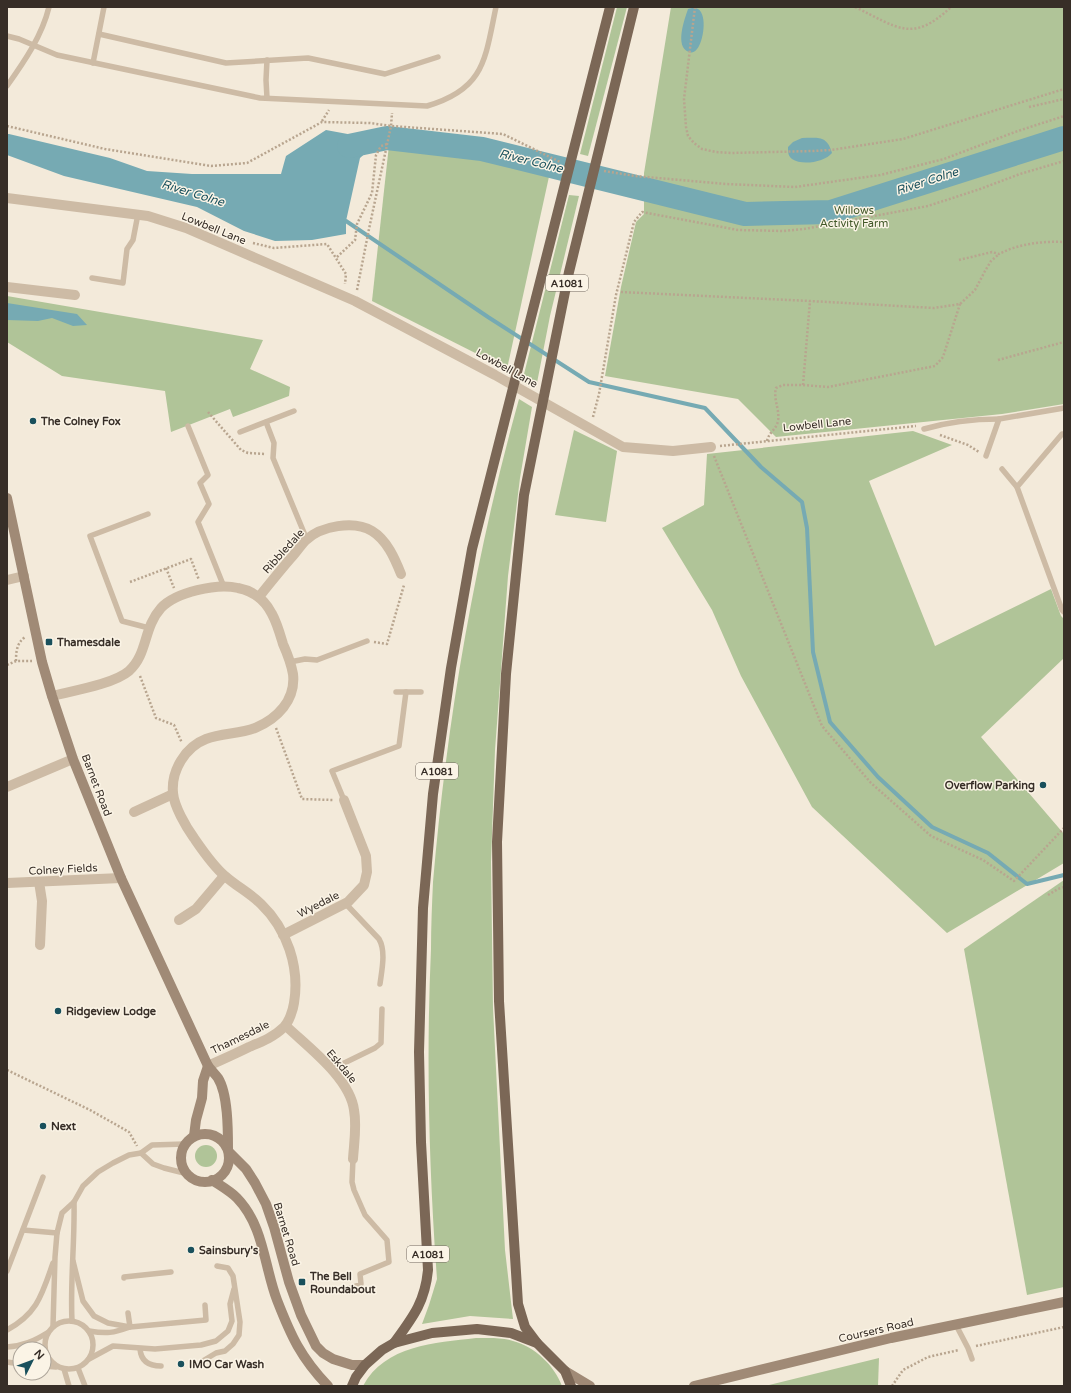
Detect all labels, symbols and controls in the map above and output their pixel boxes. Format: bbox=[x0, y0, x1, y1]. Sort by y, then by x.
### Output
water label: River Colne bbox=[498, 146, 565, 176]
water label: River Colne bbox=[894, 164, 961, 198]
water label: River Colne bbox=[160, 177, 227, 210]
park label: Willows Activity Farm bbox=[820, 204, 888, 230]
street label: Lowbell Lane bbox=[180, 210, 248, 247]
road number: A1081 bbox=[546, 275, 588, 291]
street label: Lowbell Lane bbox=[474, 346, 540, 391]
street label: Lowbell Lane bbox=[782, 414, 852, 435]
place label: The Colney Fox bbox=[40, 415, 121, 429]
marker: The Colney Fox bbox=[28, 416, 38, 426]
street label: Ribbledale bbox=[260, 526, 307, 576]
place label: Thamesdale bbox=[56, 636, 121, 649]
marker: Thamesdale bbox=[44, 637, 54, 647]
street label: Barnet Road bbox=[79, 752, 114, 818]
road number: A1081 bbox=[416, 763, 458, 779]
place label: Overflow Parking bbox=[945, 779, 1035, 793]
marker: Overflow Parking bbox=[1038, 780, 1048, 790]
street label: Colney Fields bbox=[28, 861, 98, 878]
street label: Wyedale bbox=[295, 888, 341, 920]
place label: Ridgeview Lodge bbox=[66, 1005, 157, 1019]
marker: Ridgeview Lodge bbox=[53, 1006, 63, 1016]
street label: Thamesdale bbox=[209, 1018, 271, 1057]
street label: Eskdale bbox=[324, 1047, 360, 1086]
place label: Next bbox=[51, 1120, 77, 1133]
marker: Next bbox=[38, 1121, 48, 1131]
street label: Barnet Road bbox=[271, 1201, 302, 1267]
place label: Sainsbury's bbox=[199, 1244, 259, 1258]
marker: Sainsbury's bbox=[186, 1245, 196, 1255]
road number: A1081 bbox=[407, 1246, 449, 1262]
place label: The Bell Roundabout bbox=[309, 1270, 376, 1296]
marker: The Bell Roundabout bbox=[297, 1277, 307, 1287]
street label: Coursers Road bbox=[837, 1316, 915, 1345]
north arrow bbox=[12, 1341, 52, 1381]
text: N bbox=[31, 1347, 47, 1362]
place label: IMO Car Wash bbox=[189, 1358, 265, 1371]
marker: IMO Car Wash bbox=[176, 1359, 186, 1369]

